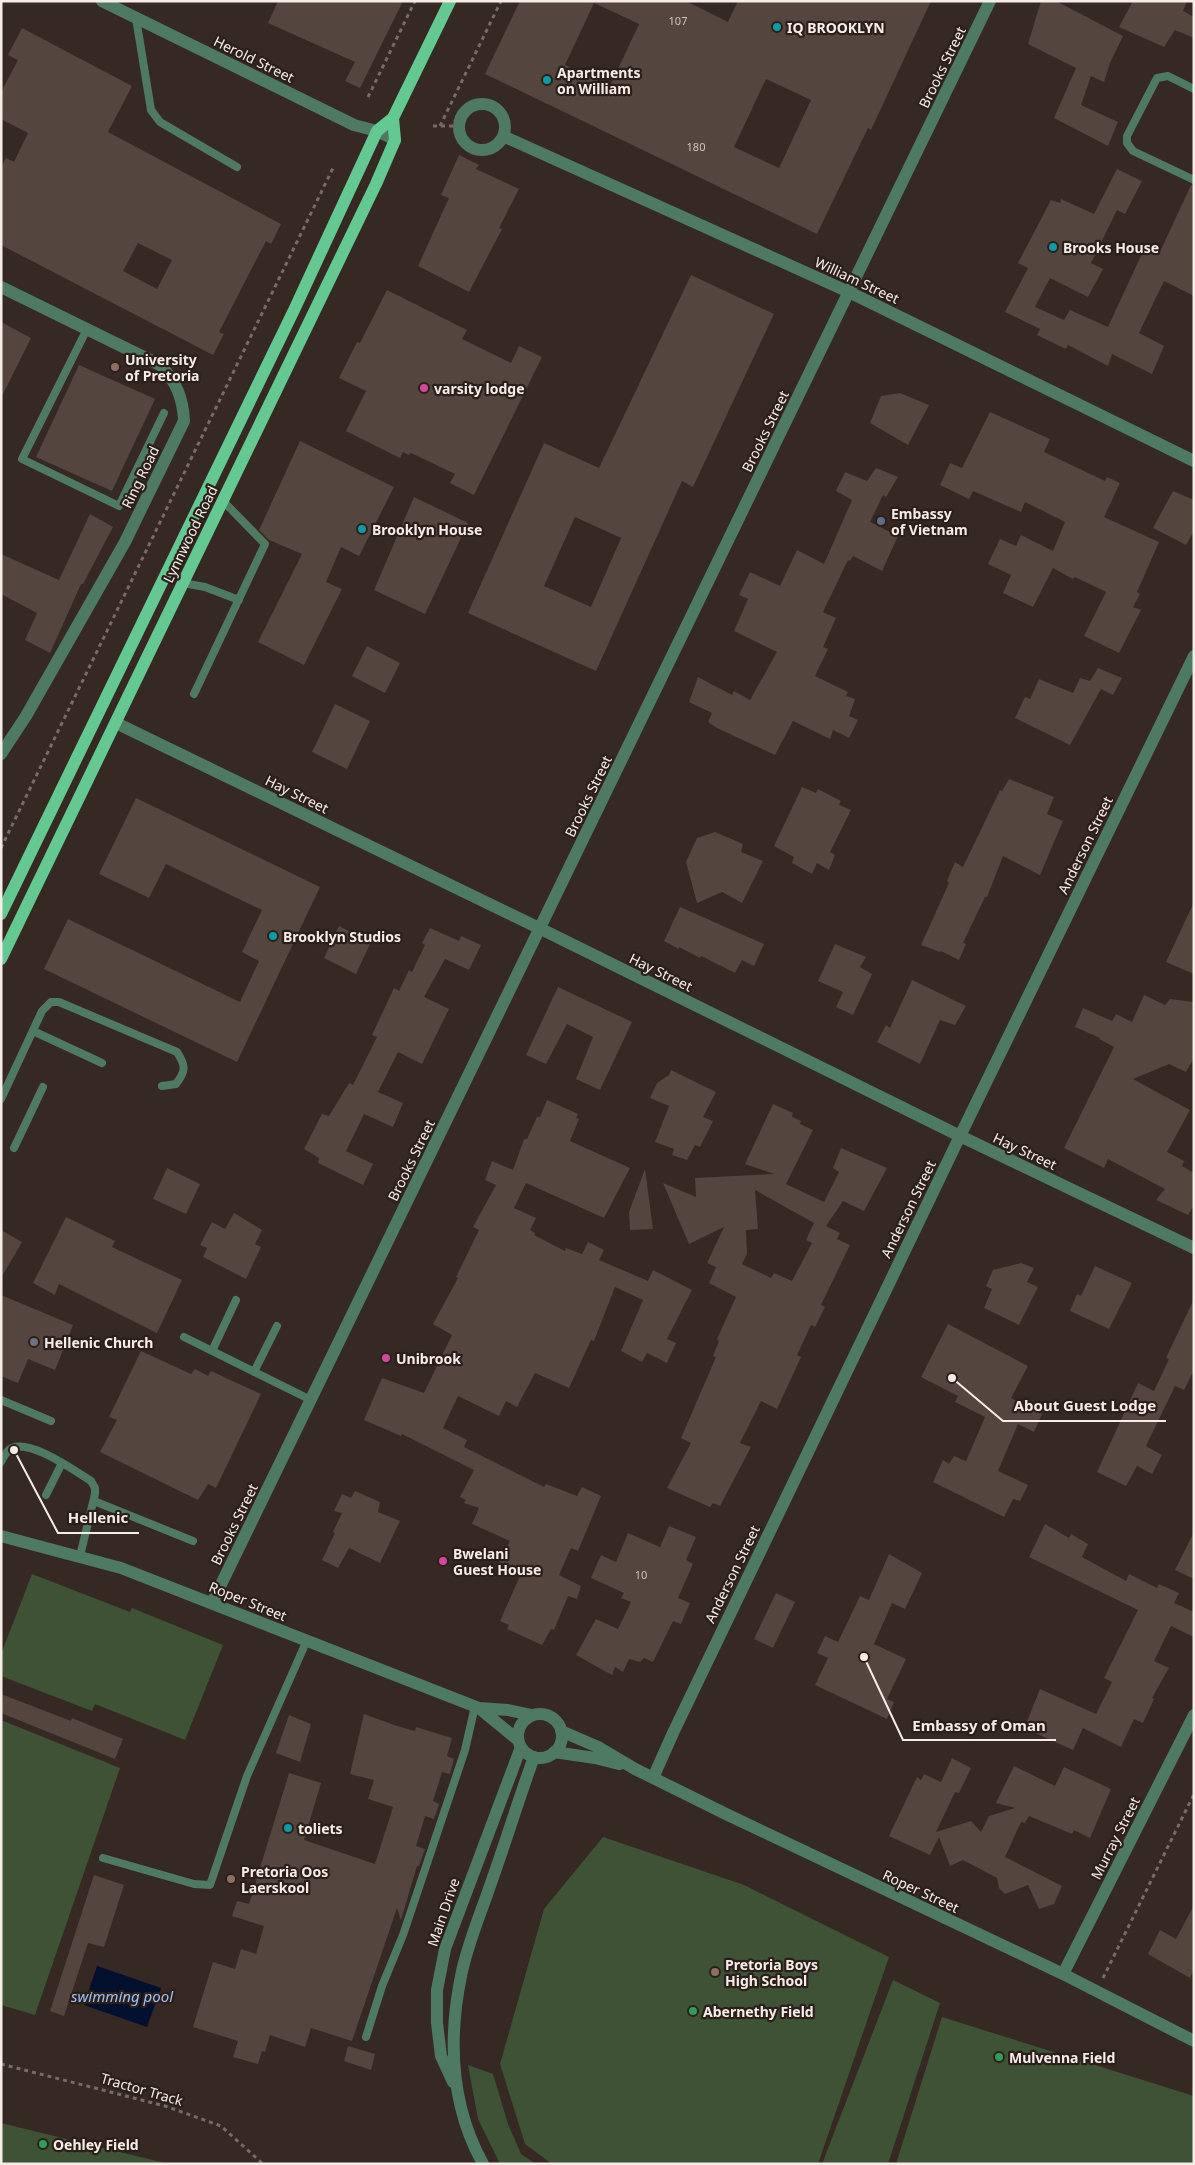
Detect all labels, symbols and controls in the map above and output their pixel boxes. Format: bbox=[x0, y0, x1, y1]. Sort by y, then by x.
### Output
house number: 107 bbox=[669, 13, 687, 28]
place label: IQ BROOKLYN bbox=[787, 18, 885, 37]
marker: IQ BROOKLYN bbox=[771, 21, 783, 33]
street label: Brooks Street bbox=[914, 23, 970, 111]
street label: Herold Street bbox=[211, 31, 297, 87]
place label: Apartments on William bbox=[557, 63, 640, 98]
marker: Apartments on William bbox=[541, 74, 553, 86]
house number: 180 bbox=[687, 139, 705, 154]
place label: Brooks House bbox=[1063, 238, 1159, 257]
marker: Brooks House bbox=[1047, 241, 1059, 253]
street label: William Street bbox=[812, 252, 902, 308]
place label: University of Pretoria bbox=[125, 350, 200, 385]
marker: University of Pretoria bbox=[109, 361, 121, 373]
place label: varsity lodge bbox=[434, 379, 525, 398]
marker: varsity lodge bbox=[418, 382, 430, 394]
street label: Brooks Street bbox=[737, 387, 793, 475]
street label: Ring Road bbox=[117, 443, 163, 511]
street label: Lynnwood Road bbox=[158, 482, 222, 586]
place label: Embassy of Vietnam bbox=[891, 504, 968, 539]
marker: Embassy of Vietnam bbox=[875, 515, 887, 527]
place label: Brooklyn House bbox=[372, 520, 482, 539]
marker: Brooklyn House bbox=[356, 523, 368, 535]
street label: Brooks Street bbox=[560, 752, 616, 840]
street label: Hay Street bbox=[262, 771, 332, 817]
street label: Anderson Street bbox=[1053, 793, 1117, 897]
place label: Brooklyn Studios bbox=[283, 927, 401, 946]
marker: Brooklyn Studios bbox=[267, 930, 279, 942]
street label: Hay Street bbox=[626, 949, 696, 995]
street label: Brooks Street bbox=[383, 1116, 439, 1204]
street label: Hay Street bbox=[990, 1128, 1060, 1174]
street label: Anderson Street bbox=[876, 1157, 940, 1261]
place label: Hellenic Church bbox=[44, 1333, 153, 1352]
marker: Hellenic Church bbox=[28, 1336, 40, 1348]
place label: Unibrook bbox=[396, 1349, 461, 1368]
marker: Unibrook bbox=[380, 1352, 392, 1364]
callout: About Guest Lodge bbox=[1003, 1391, 1166, 1421]
text: About Guest Lodge bbox=[1014, 1395, 1156, 1415]
street label: Brooks Street bbox=[206, 1480, 262, 1568]
callout: Hellenic bbox=[58, 1503, 139, 1533]
text: Hellenic bbox=[68, 1507, 128, 1527]
street label: Anderson Street bbox=[700, 1522, 764, 1626]
place label: Bwelani Guest House bbox=[453, 1544, 541, 1579]
marker: Bwelani Guest House bbox=[437, 1555, 449, 1567]
house number: 10 bbox=[635, 1567, 647, 1582]
street label: Roper Street bbox=[206, 1577, 290, 1625]
callout: Embassy of Oman bbox=[903, 1710, 1056, 1740]
text: Embassy of Oman bbox=[912, 1715, 1046, 1735]
street label: Murray Street bbox=[1086, 1793, 1144, 1883]
place label: toliets bbox=[298, 1819, 343, 1838]
marker: toliets bbox=[282, 1822, 294, 1834]
place label: Pretoria Oos Laerskool bbox=[241, 1862, 328, 1897]
street label: Roper Street bbox=[880, 1865, 962, 1917]
marker: Pretoria Oos Laerskool bbox=[225, 1873, 237, 1885]
street label: Main Drive bbox=[422, 1875, 464, 1949]
place label: Pretoria Boys High School bbox=[725, 1955, 818, 1990]
marker: Pretoria Boys High School bbox=[709, 1966, 721, 1978]
water label: swimming pool bbox=[71, 1986, 174, 2006]
place label: Abernethy Field bbox=[703, 2002, 814, 2021]
marker: Abernethy Field bbox=[687, 2005, 699, 2017]
place label: Mulvenna Field bbox=[1009, 2048, 1115, 2067]
marker: Mulvenna Field bbox=[993, 2051, 1005, 2063]
street label: Tractor Track bbox=[99, 2068, 186, 2110]
place label: Oehley Field bbox=[53, 2135, 139, 2154]
marker: Oehley Field bbox=[37, 2138, 49, 2150]

